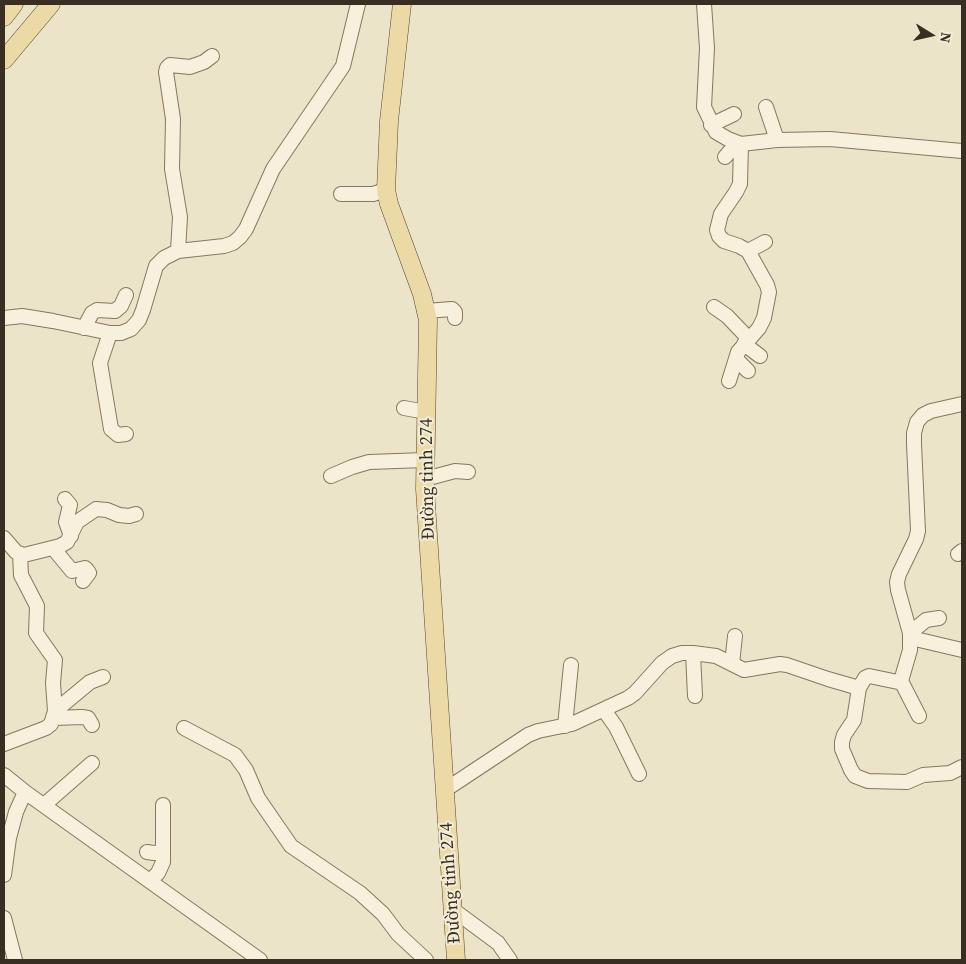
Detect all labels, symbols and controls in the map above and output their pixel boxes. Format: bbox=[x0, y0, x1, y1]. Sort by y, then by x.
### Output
north arrow bbox=[906, 10, 956, 60]
text: N bbox=[935, 31, 957, 44]
street label: Đường tỉnh 274 bbox=[416, 418, 440, 540]
street label: Đường tỉnh 274 bbox=[436, 822, 466, 944]

